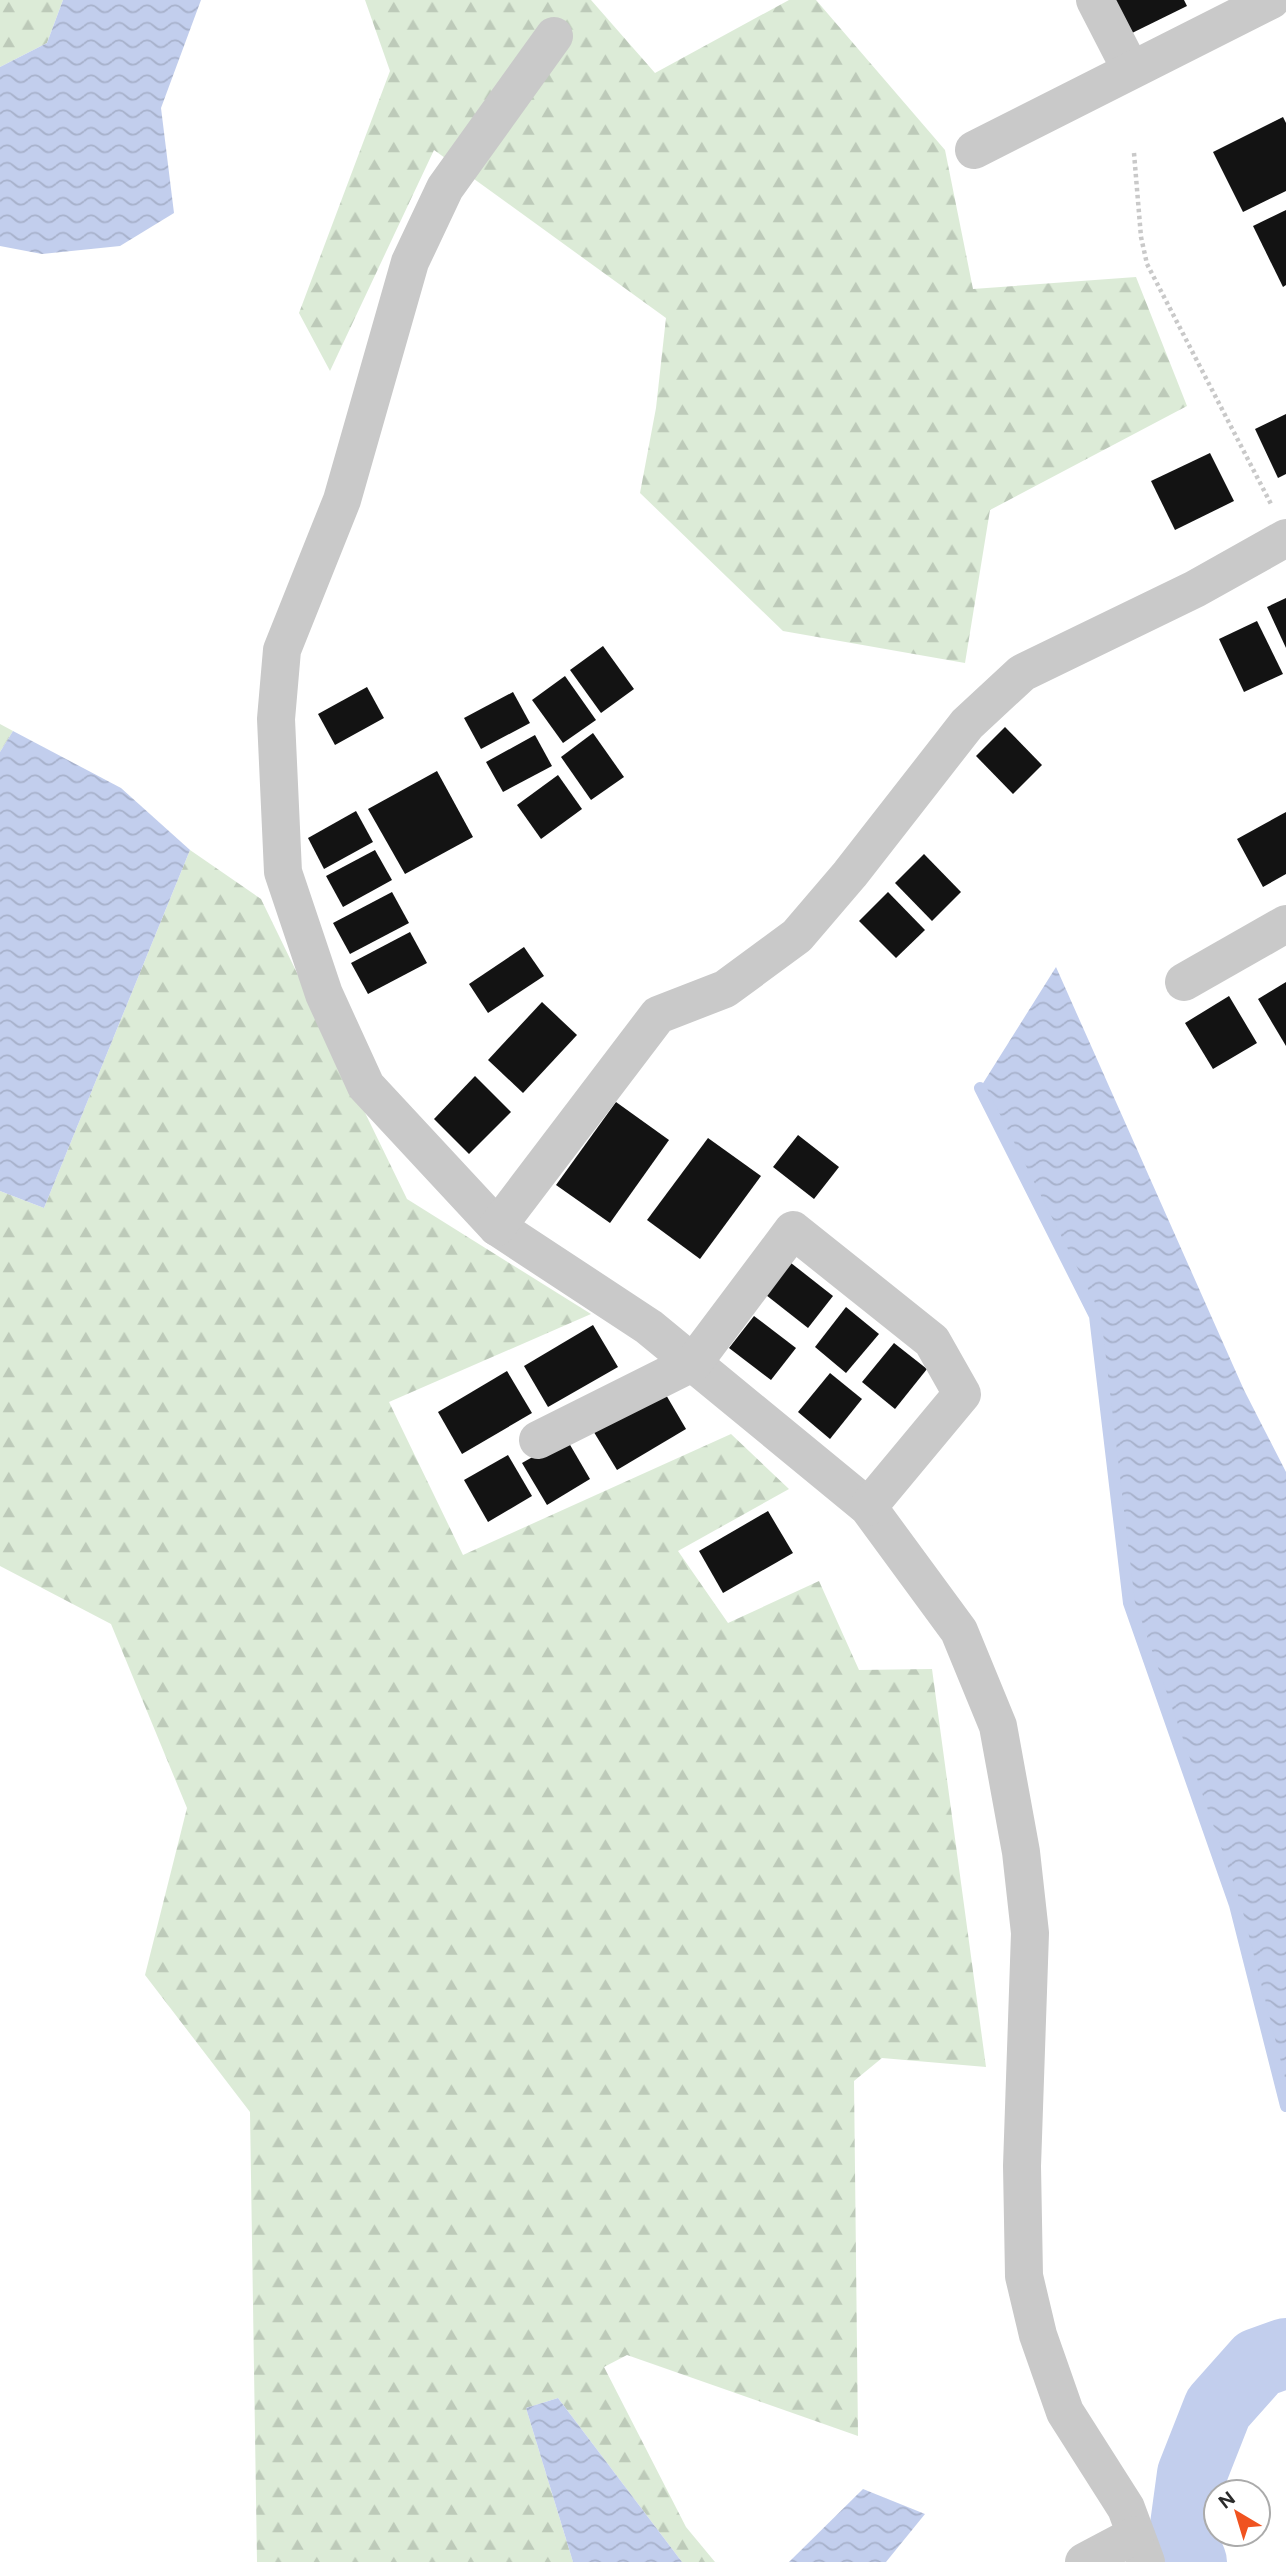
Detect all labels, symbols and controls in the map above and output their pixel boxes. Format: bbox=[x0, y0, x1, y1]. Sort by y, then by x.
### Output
north arrow bbox=[1202, 2478, 1272, 2548]
text: N bbox=[1214, 2486, 1240, 2514]

